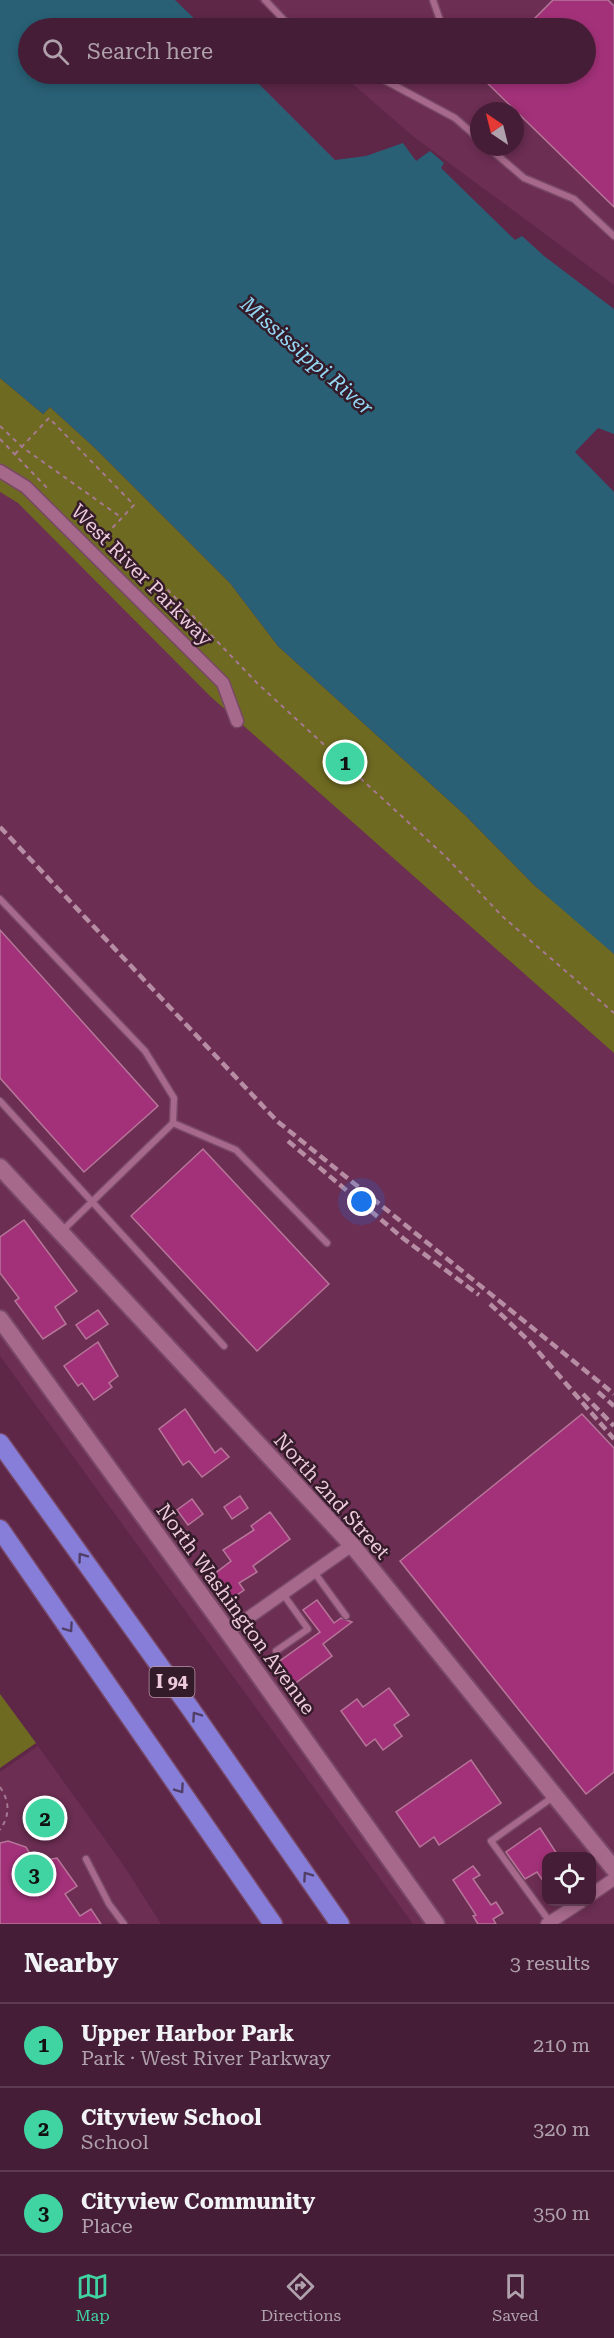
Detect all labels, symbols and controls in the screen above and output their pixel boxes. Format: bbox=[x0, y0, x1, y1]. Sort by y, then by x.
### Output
search box bbox=[18, 18, 596, 84]
icon: search bbox=[39, 35, 72, 68]
text: Search here bbox=[87, 39, 213, 64]
north arrow bbox=[470, 102, 524, 156]
water label: Mississippi River bbox=[235, 291, 378, 420]
street label: West River Parkway bbox=[66, 499, 218, 651]
pin: 1 bbox=[326, 740, 364, 784]
your location bbox=[347, 1187, 376, 1216]
street label: North 2nd Street bbox=[269, 1428, 395, 1564]
street label: North Washington Avenue bbox=[151, 1499, 321, 1719]
one-way arrow bbox=[78, 1553, 89, 1564]
one-way arrow bbox=[62, 1622, 73, 1633]
road number: I 94 bbox=[150, 1667, 195, 1697]
one-way arrow bbox=[192, 1711, 203, 1722]
one-way arrow bbox=[173, 1782, 184, 1793]
pin: 2 bbox=[26, 1796, 64, 1840]
pin: 3 bbox=[15, 1852, 54, 1896]
map controls bbox=[542, 1852, 596, 1906]
button: locate bbox=[542, 1852, 596, 1906]
one-way arrow bbox=[303, 1872, 314, 1883]
text: Nearby bbox=[24, 1948, 118, 1978]
text: 3 results bbox=[510, 1951, 590, 1975]
text: Upper Harbor Park bbox=[81, 2021, 294, 2046]
text: 1 bbox=[38, 2033, 49, 2057]
text: 210 m bbox=[533, 2033, 590, 2057]
text: Park · West River Parkway bbox=[81, 2046, 331, 2070]
text: Cityview School bbox=[81, 2105, 261, 2130]
text: 2 bbox=[38, 2117, 49, 2141]
text: 320 m bbox=[533, 2117, 590, 2141]
text: School bbox=[81, 2130, 149, 2154]
text: Cityview Community bbox=[81, 2189, 315, 2214]
text: 3 bbox=[38, 2201, 49, 2225]
text: 350 m bbox=[533, 2201, 590, 2225]
text: Place bbox=[81, 2214, 133, 2238]
tab: Map bbox=[75, 2270, 110, 2325]
tab: Directions bbox=[261, 2270, 341, 2325]
tab: Saved bbox=[492, 2270, 539, 2325]

